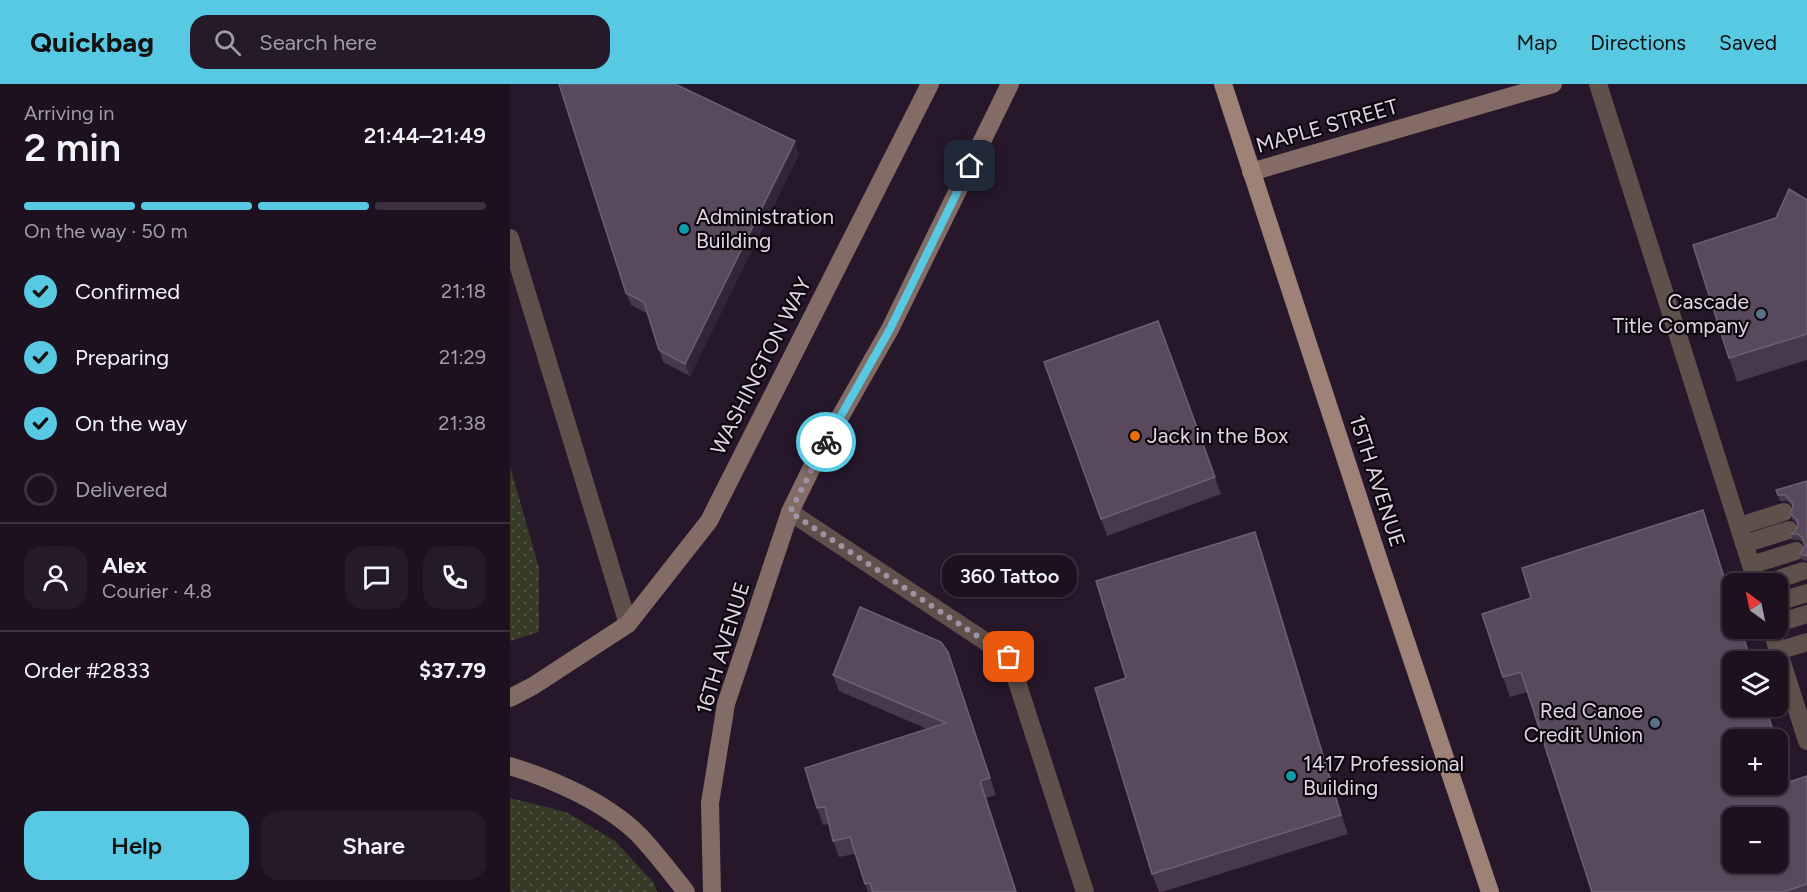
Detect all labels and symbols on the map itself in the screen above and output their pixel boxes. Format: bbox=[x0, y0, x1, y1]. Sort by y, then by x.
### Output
street label: MAPLE STREET bbox=[1253, 93, 1401, 158]
pin bbox=[944, 140, 995, 191]
place label: Administration Building bbox=[696, 204, 834, 253]
marker: Administration Building bbox=[677, 222, 691, 236]
street label: WASHINGTON WAY bbox=[705, 273, 816, 459]
place label: Cascade Title Company bbox=[1612, 289, 1749, 338]
marker: Cascade Title Company bbox=[1754, 307, 1768, 321]
courier bbox=[796, 412, 856, 472]
street label: 15TH AVENUE bbox=[1344, 412, 1411, 550]
place label: Jack in the Box bbox=[1147, 423, 1288, 448]
marker: Jack in the Box bbox=[1128, 429, 1142, 443]
callout: 360 Tattoo bbox=[942, 555, 1076, 597]
north arrow bbox=[1722, 573, 1788, 639]
street label: 16TH AVENUE bbox=[691, 579, 754, 717]
pin bbox=[983, 631, 1034, 682]
place label: Red Canoe Credit Union bbox=[1524, 698, 1643, 747]
marker: Red Canoe Credit Union bbox=[1648, 716, 1662, 730]
place label: 1417 Professional Building bbox=[1303, 751, 1464, 800]
marker: 1417 Professional Building bbox=[1284, 769, 1298, 783]

